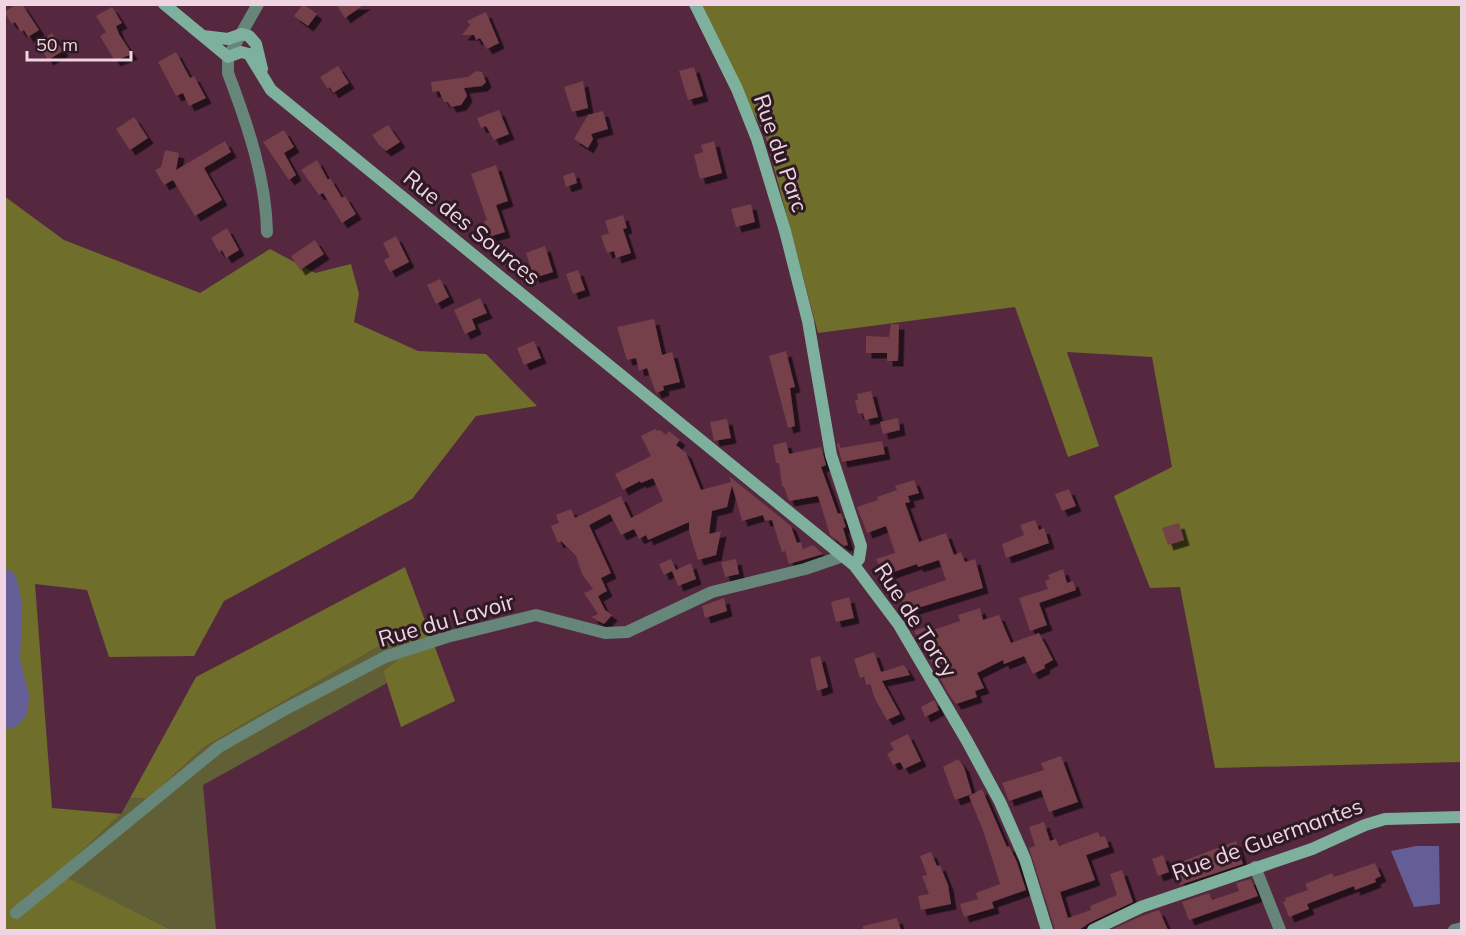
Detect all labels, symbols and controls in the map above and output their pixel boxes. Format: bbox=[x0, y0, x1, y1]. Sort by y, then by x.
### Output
scale bar bbox=[27, 24, 130, 62]
text: 50 m bbox=[36, 33, 78, 56]
street label: Rue du Parc bbox=[748, 90, 814, 216]
street label: Rue des Sources bbox=[398, 163, 546, 291]
street label: Rue de Torcy bbox=[869, 557, 964, 683]
street label: Rue du Lavoir bbox=[375, 587, 517, 653]
street label: Rue de Guermantes bbox=[1168, 791, 1366, 887]

